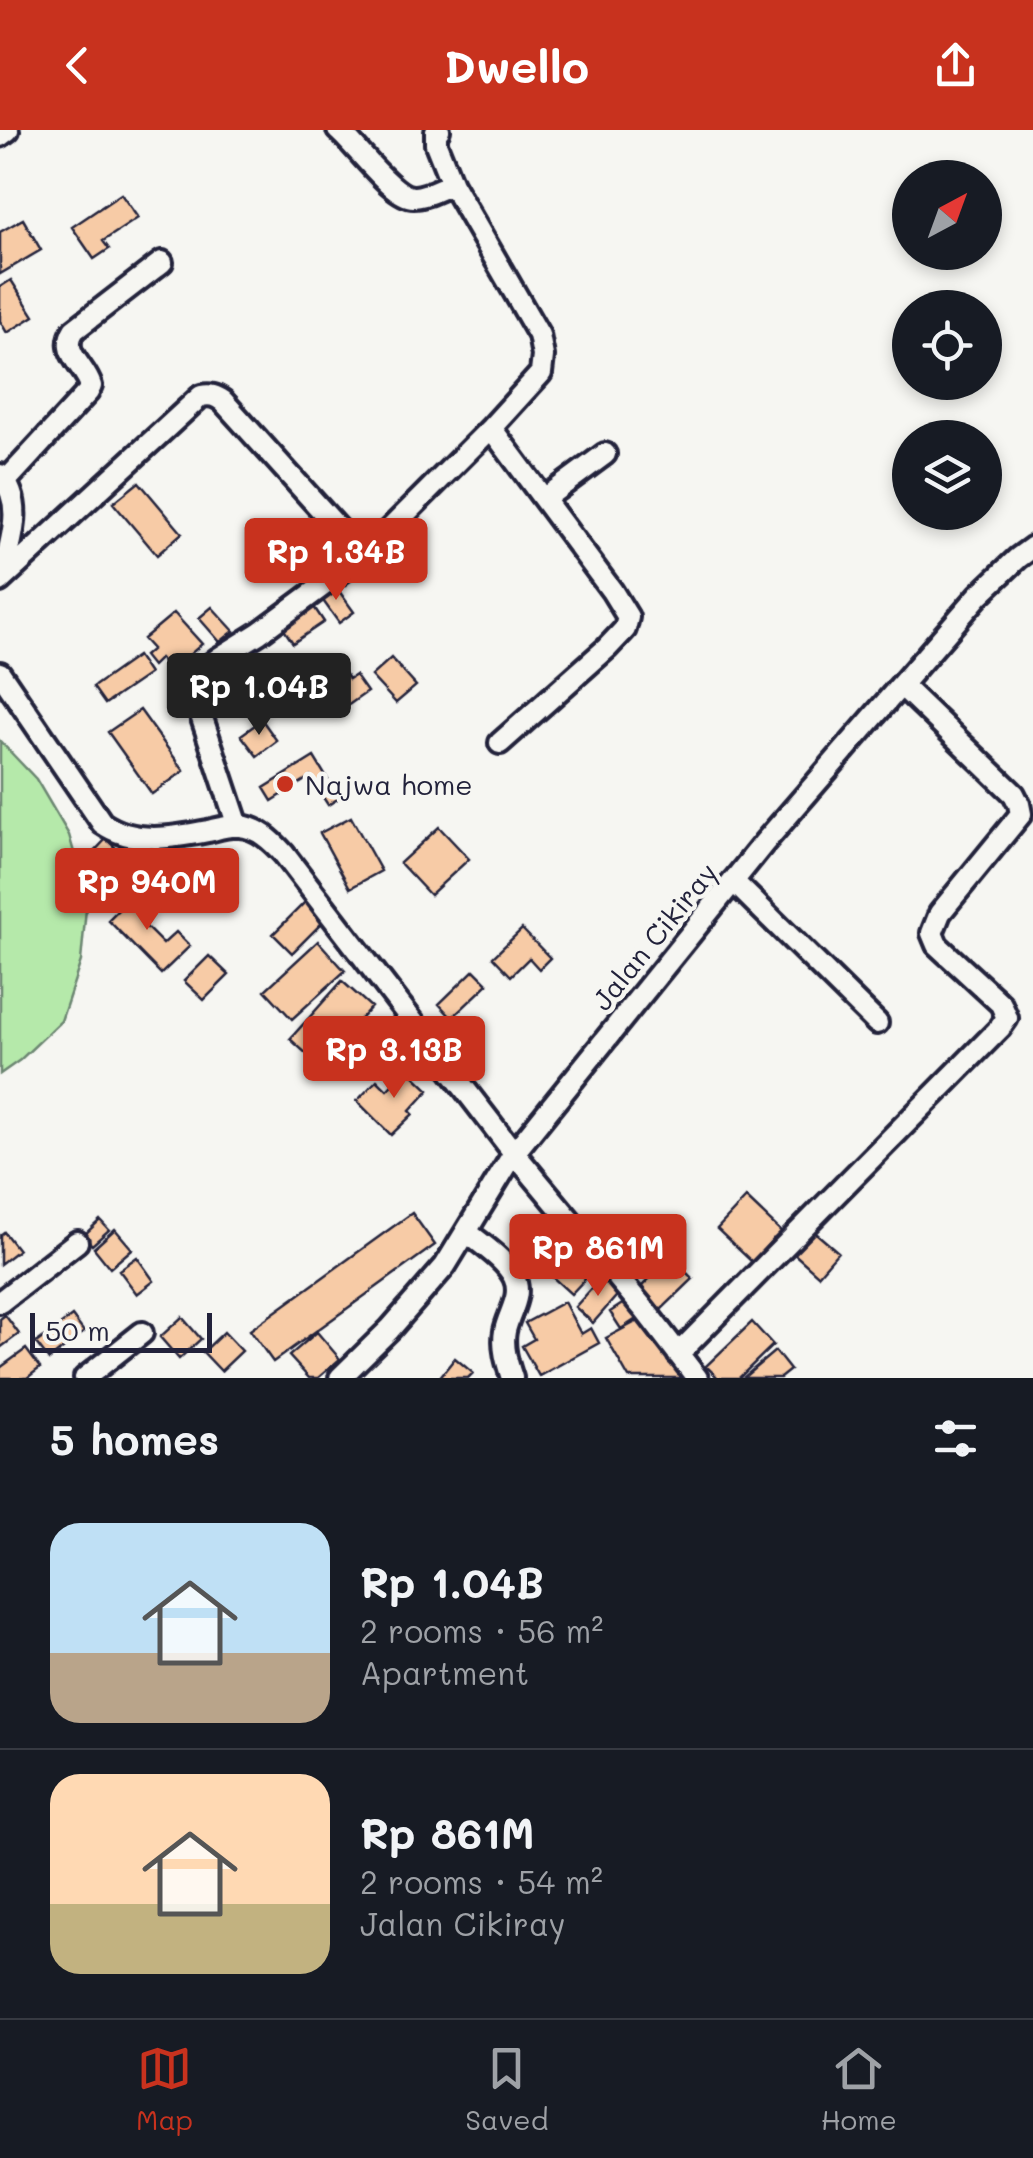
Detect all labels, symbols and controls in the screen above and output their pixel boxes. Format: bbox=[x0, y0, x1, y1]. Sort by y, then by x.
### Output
text: Dwello bbox=[444, 36, 589, 94]
icon: back bbox=[50, 38, 105, 93]
icon: share bbox=[928, 38, 983, 93]
north arrow bbox=[892, 160, 1002, 270]
map controls bbox=[892, 160, 1002, 530]
button: locate bbox=[892, 290, 1002, 400]
button: layers bbox=[892, 420, 1002, 530]
pin: Rp 1.34B bbox=[233, 518, 439, 603]
text: Rp 1.34B bbox=[267, 529, 405, 571]
pin: Rp 1.04B bbox=[156, 653, 362, 738]
text: Rp 1.04B bbox=[189, 664, 329, 706]
place label: Najwa home bbox=[305, 766, 473, 802]
marker: Najwa home bbox=[274, 773, 296, 795]
pin: Rp 940M bbox=[55, 848, 239, 933]
street label: Jalan Cikiray bbox=[583, 855, 725, 1017]
text: Rp 940M bbox=[77, 859, 217, 901]
pin: Rp 3.13B bbox=[291, 1016, 497, 1101]
text: Rp 3.13B bbox=[325, 1027, 463, 1069]
pin: Rp 861M bbox=[506, 1214, 690, 1299]
text: Rp 861M bbox=[531, 1225, 665, 1267]
scale bar bbox=[30, 1308, 212, 1352]
text: 50 m bbox=[45, 1312, 110, 1348]
text: 5 homes bbox=[50, 1411, 219, 1466]
icon: filters bbox=[928, 1411, 983, 1466]
text: Rp 1.04B bbox=[360, 1554, 544, 1609]
icon: home bbox=[130, 1563, 250, 1683]
text: 2 rooms · 56 m² bbox=[360, 1609, 603, 1651]
text: Apartment bbox=[360, 1651, 529, 1693]
text: Rp 861M bbox=[360, 1805, 535, 1860]
icon: home bbox=[130, 1814, 250, 1934]
text: 2 rooms · 54 m² bbox=[360, 1860, 603, 1902]
text: Jalan Cikiray bbox=[360, 1902, 566, 1944]
tab: Map bbox=[136, 2041, 193, 2137]
tab: Saved bbox=[465, 2041, 548, 2137]
tab: Home bbox=[821, 2041, 897, 2137]

